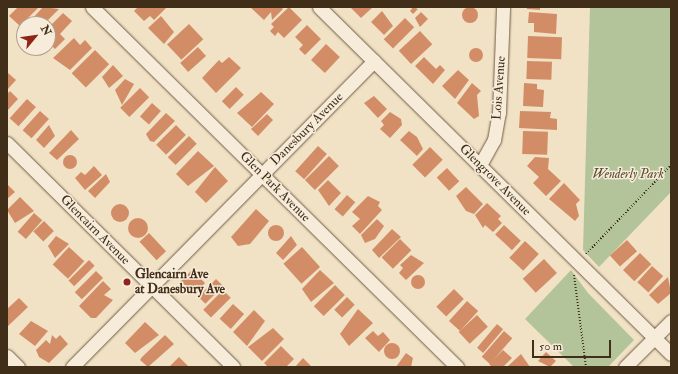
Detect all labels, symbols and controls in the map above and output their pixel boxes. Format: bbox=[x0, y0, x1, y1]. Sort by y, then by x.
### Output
north arrow bbox=[16, 16, 56, 56]
text: N bbox=[38, 23, 54, 38]
street label: Lois Avenue bbox=[489, 56, 509, 120]
street label: Danesbury Avenue bbox=[267, 89, 347, 169]
street label: Glengrove Avenue bbox=[456, 141, 534, 219]
street label: Glen Park Avenue bbox=[237, 149, 313, 225]
park label: Wenderly Park bbox=[592, 166, 664, 182]
street label: Glencairn Avenue bbox=[57, 192, 133, 268]
place label: Glencairn Ave at Danesbury Ave bbox=[135, 267, 225, 298]
marker: Glencairn Ave at Danesbury Ave bbox=[122, 277, 132, 287]
scale bar bbox=[534, 332, 613, 358]
text: 50 m bbox=[539, 339, 562, 354]

